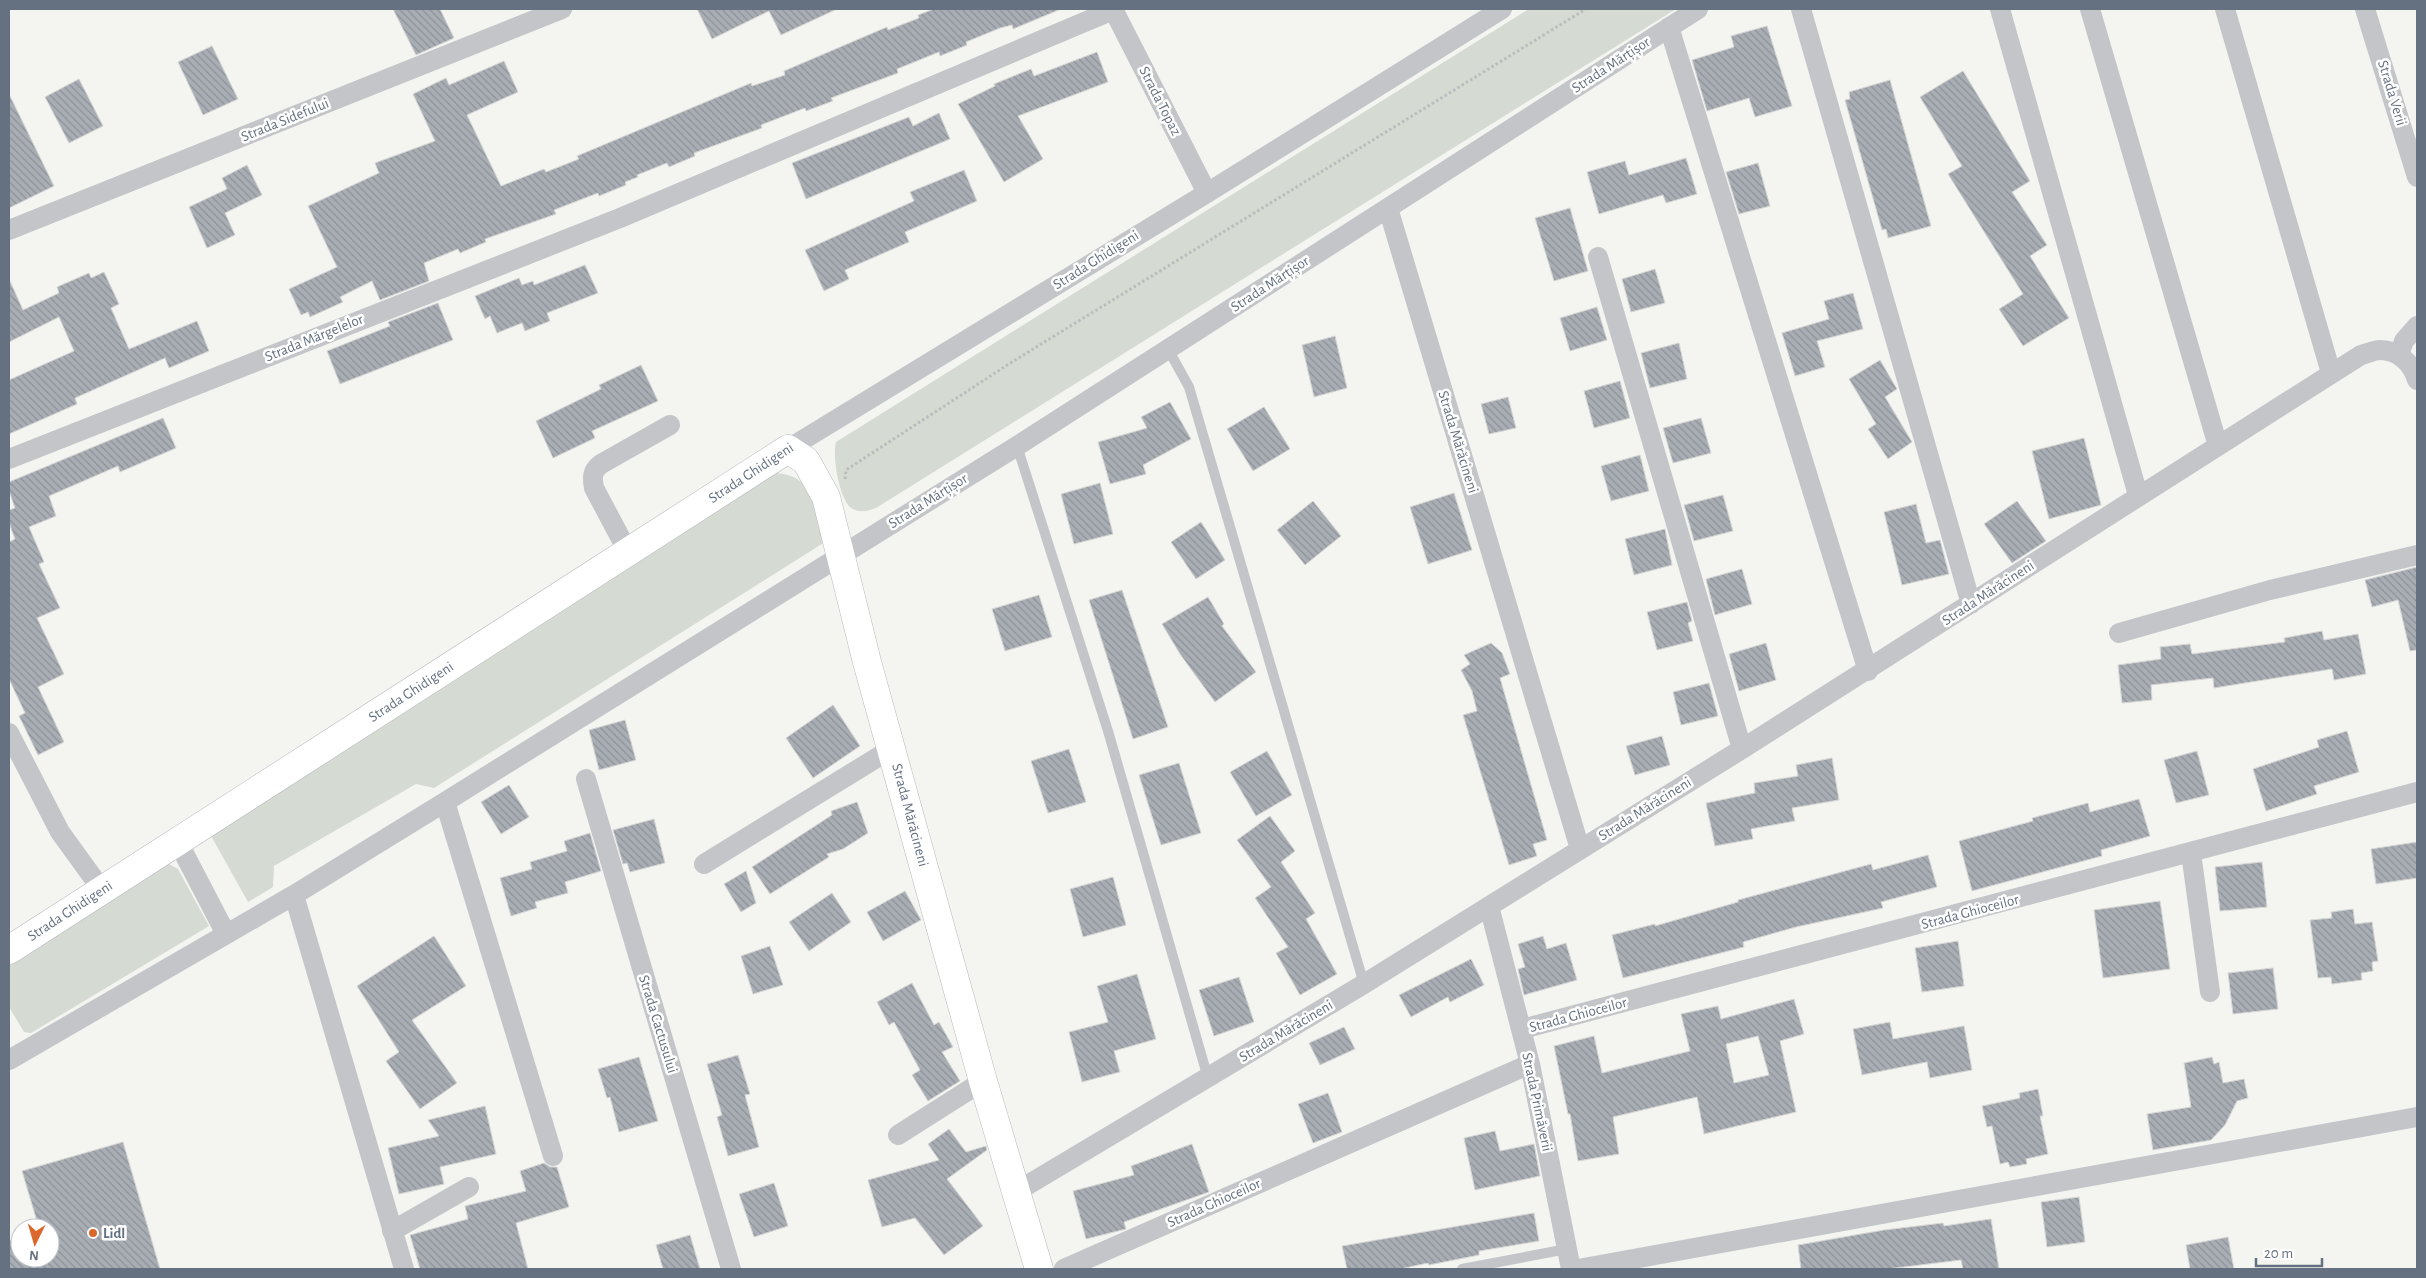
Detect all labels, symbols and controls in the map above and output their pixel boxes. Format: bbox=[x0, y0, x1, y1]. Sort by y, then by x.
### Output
street label: Strada Mărțișor bbox=[1569, 34, 1653, 97]
street label: Strada Verii bbox=[2375, 59, 2409, 127]
street label: Strada Topaz bbox=[1136, 64, 1184, 138]
street label: Strada Sidefului bbox=[239, 96, 331, 144]
street label: Strada Ghidigeni bbox=[1051, 228, 1141, 292]
street label: Strada Mărțișor bbox=[1228, 253, 1312, 316]
street label: Strada Mărgelelor bbox=[263, 311, 365, 365]
street label: Strada Mărăcineni bbox=[1435, 389, 1481, 495]
street label: Strada Ghidigeni bbox=[706, 440, 796, 506]
street label: Strada Mărțișor bbox=[886, 471, 971, 532]
street label: Strada Mărăcineni bbox=[1939, 558, 2037, 628]
street label: Strada Ghidigeni bbox=[366, 659, 456, 725]
street label: Strada Mărăcineni bbox=[889, 762, 931, 868]
street label: Strada Mărăcineni bbox=[1596, 775, 1694, 843]
street label: Strada Ghidigeni bbox=[25, 878, 115, 944]
street label: Strada Ghioceilor bbox=[1920, 892, 2021, 932]
street label: Strada Cactusului bbox=[636, 973, 680, 1075]
street label: Strada Ghioceilor bbox=[1528, 995, 1629, 1035]
street label: Strada Mărăcineni bbox=[1237, 997, 1335, 1065]
street label: Strada Primăverii bbox=[1519, 1051, 1555, 1153]
street label: Strada Ghioceilor bbox=[1165, 1176, 1263, 1230]
north arrow bbox=[10, 1218, 60, 1268]
place label: Lidl bbox=[103, 1226, 125, 1241]
marker: Lidl bbox=[87, 1227, 99, 1239]
scale bar bbox=[2256, 1236, 2322, 1268]
text: 20 m bbox=[2264, 1246, 2293, 1261]
text: N bbox=[28, 1248, 39, 1262]

